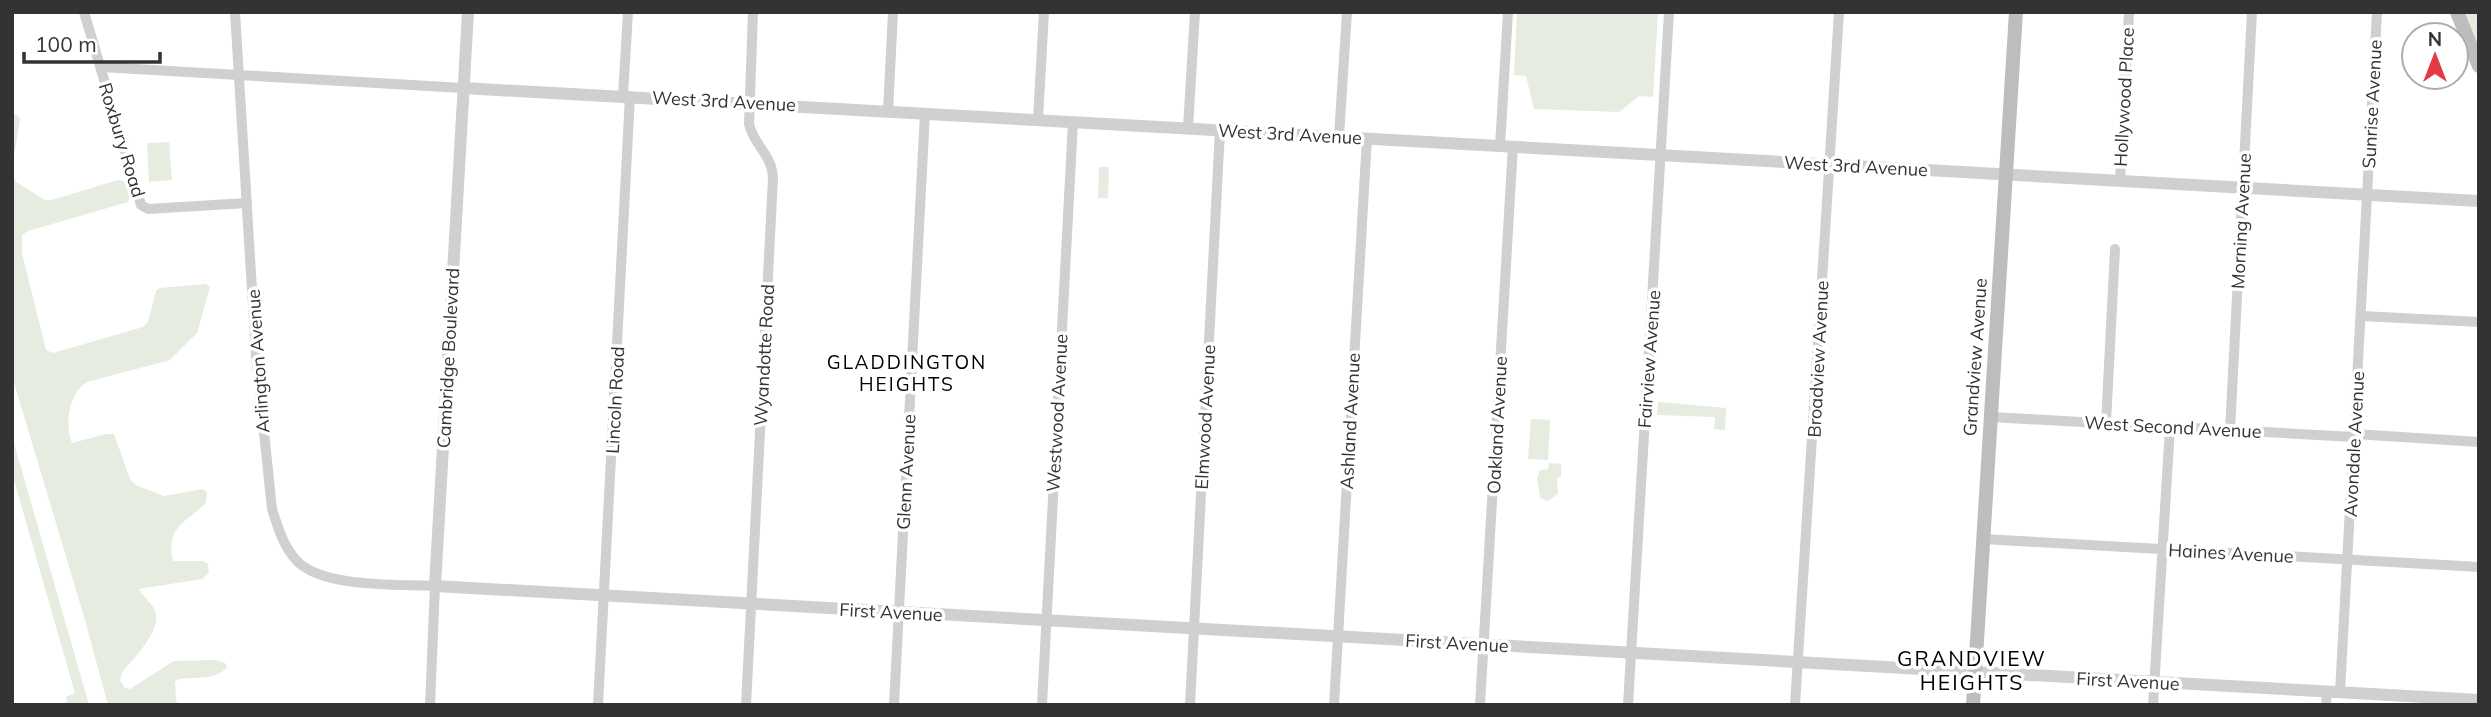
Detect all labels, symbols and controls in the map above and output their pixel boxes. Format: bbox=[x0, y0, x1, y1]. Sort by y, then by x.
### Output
scale bar bbox=[24, 21, 161, 65]
north arrow bbox=[2400, 21, 2470, 91]
street label: Hollywood Place bbox=[2109, 27, 2139, 167]
text: N bbox=[2428, 27, 2442, 51]
text: 100 m bbox=[35, 31, 97, 57]
street label: Sunrise Avenue bbox=[2357, 39, 2387, 169]
street label: Roxbury Road bbox=[94, 80, 150, 200]
street label: West 3rd Avenue bbox=[651, 86, 797, 116]
street label: West 3rd Avenue bbox=[1217, 119, 1363, 149]
street label: West 3rd Avenue bbox=[1783, 151, 1929, 181]
street label: Morning Avenue bbox=[2226, 153, 2256, 289]
street label: Cambridge Boulevard bbox=[432, 267, 464, 449]
street label: Grandview Avenue bbox=[1958, 277, 1992, 437]
street label: Broadview Avenue bbox=[1802, 280, 1834, 438]
street label: Wyandotte Road bbox=[749, 283, 779, 427]
street label: Arlington Avenue bbox=[241, 288, 275, 434]
street label: Fairview Avenue bbox=[1633, 289, 1665, 429]
street label: Westwood Avenue bbox=[1041, 333, 1073, 493]
street label: Elmwood Avenue bbox=[1190, 344, 1220, 490]
street label: Lincoln Road bbox=[601, 346, 629, 454]
district label: GLADDINGTON HEIGHTS bbox=[827, 350, 987, 396]
street label: Ashland Avenue bbox=[1335, 352, 1365, 490]
street label: Oakland Avenue bbox=[1482, 356, 1512, 494]
street label: Avondale Avenue bbox=[2339, 370, 2369, 518]
street label: West Second Avenue bbox=[2084, 411, 2262, 443]
street label: Glenn Avenue bbox=[891, 414, 921, 530]
street label: Haines Avenue bbox=[2168, 538, 2294, 568]
street label: First Avenue bbox=[839, 598, 943, 626]
street label: First Avenue bbox=[1405, 629, 1509, 657]
district label: GRANDVIEW HEIGHTS bbox=[1897, 645, 2047, 695]
street label: First Avenue bbox=[2076, 667, 2180, 695]

